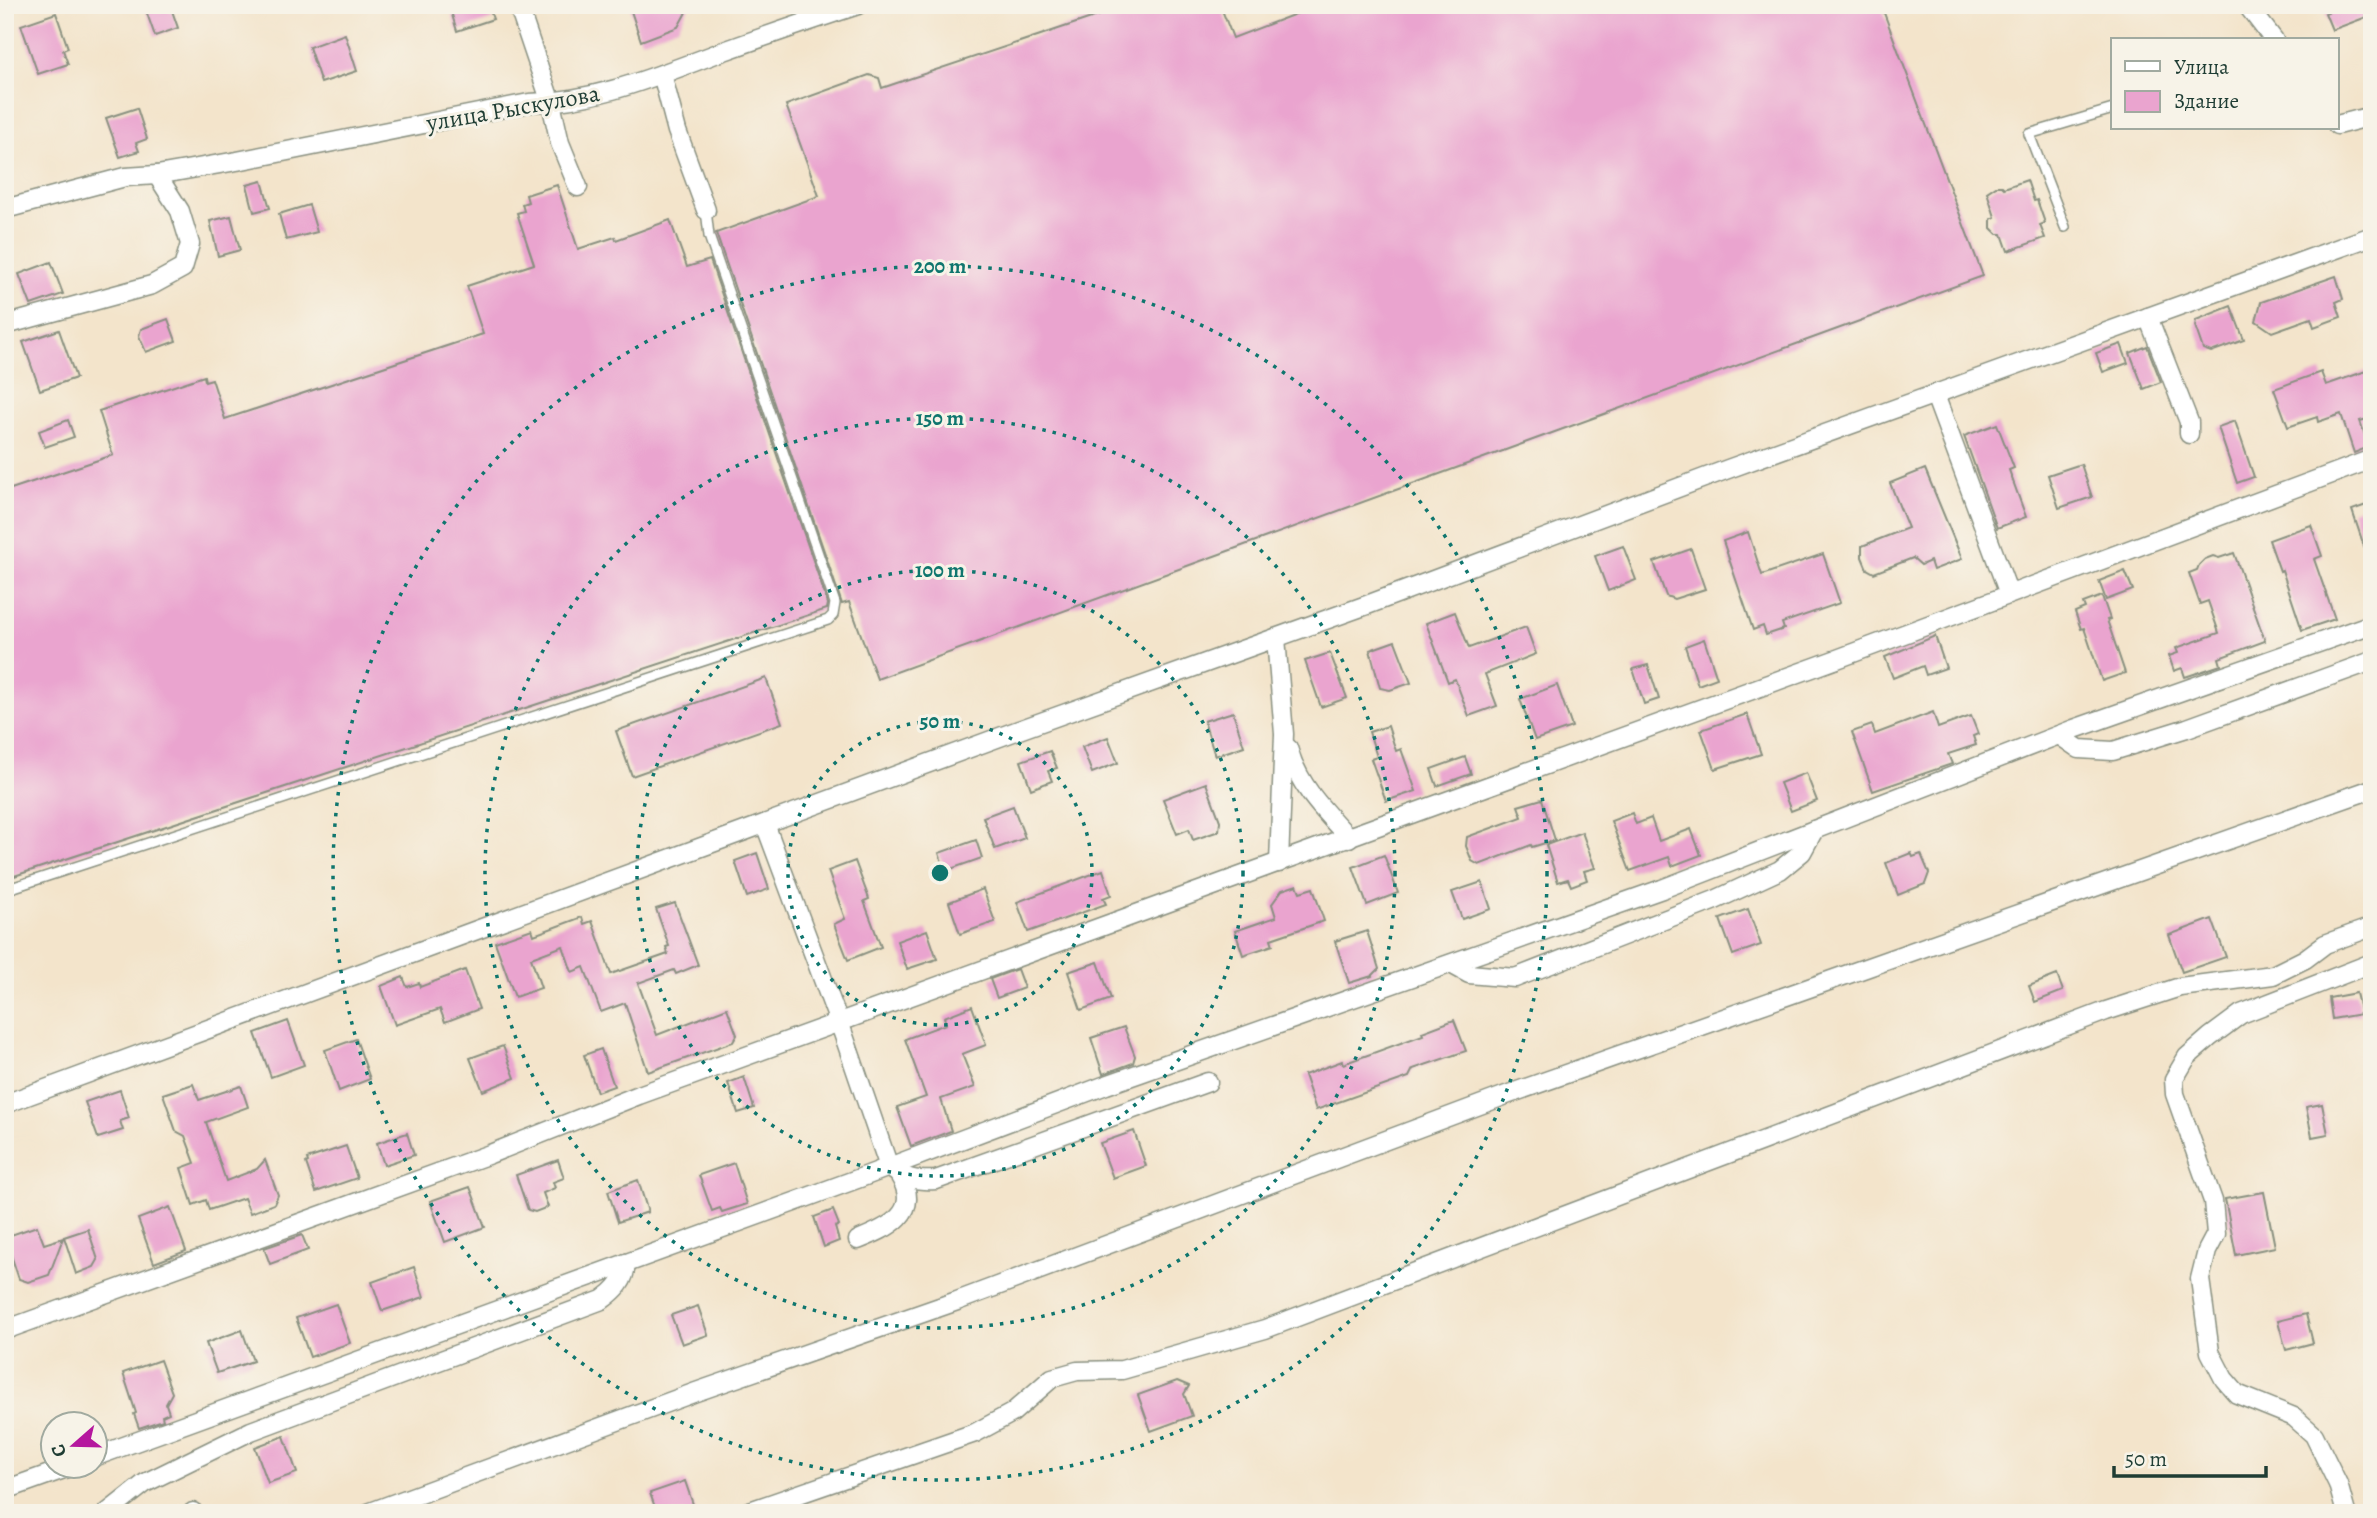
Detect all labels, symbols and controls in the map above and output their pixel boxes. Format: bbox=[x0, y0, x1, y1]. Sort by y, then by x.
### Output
legend bbox=[2111, 38, 2338, 130]
text: Улица bbox=[2174, 53, 2229, 81]
street label: улица Рыскулова bbox=[423, 77, 602, 139]
text: Здание bbox=[2174, 87, 2239, 115]
text: 200 m bbox=[914, 252, 967, 280]
text: 150 m bbox=[916, 404, 965, 432]
text: 100 m bbox=[915, 556, 965, 584]
text: 50 m bbox=[920, 707, 961, 735]
centre of rings bbox=[928, 861, 952, 885]
north arrow bbox=[38, 1410, 108, 1480]
scale bar bbox=[2114, 1434, 2267, 1478]
text: С bbox=[45, 1441, 73, 1460]
text: 50 m bbox=[2125, 1445, 2167, 1473]

